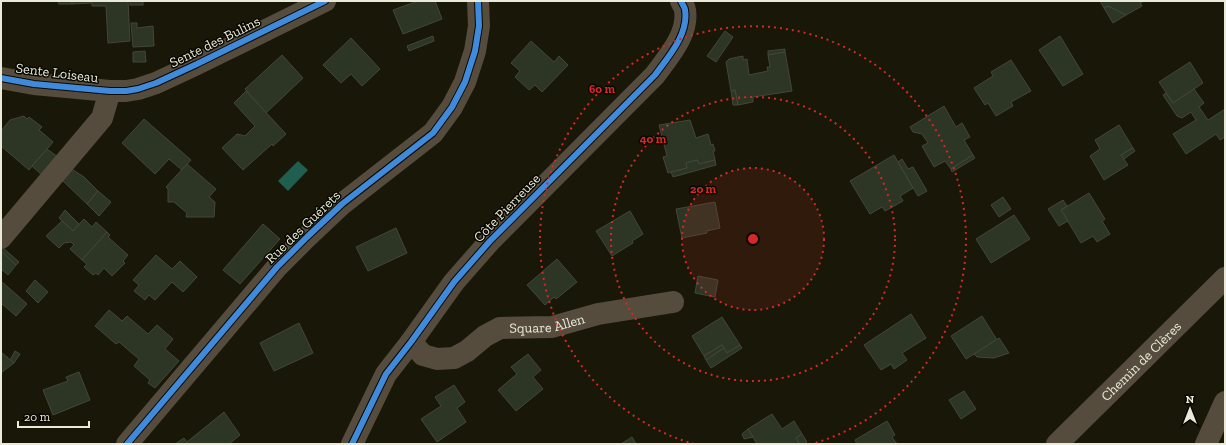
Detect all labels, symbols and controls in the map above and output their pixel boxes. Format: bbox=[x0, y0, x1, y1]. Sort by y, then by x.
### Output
street label: Sente des Bulins bbox=[167, 13, 263, 71]
street label: Sente Loiseau bbox=[15, 60, 99, 87]
text: 60 m bbox=[589, 82, 616, 96]
text: 40 m bbox=[640, 132, 667, 146]
street label: Côte Pierreuse bbox=[470, 170, 544, 246]
text: 20 m bbox=[690, 182, 717, 196]
street label: Rue des Guérets bbox=[262, 187, 344, 267]
centre of rings bbox=[746, 232, 760, 246]
street label: Square Allen bbox=[509, 310, 587, 336]
street label: Chemin de Clères bbox=[1097, 318, 1185, 404]
north arrow bbox=[1170, 389, 1210, 429]
text: N bbox=[1186, 393, 1195, 406]
scale bar bbox=[18, 403, 89, 429]
text: 20 m bbox=[24, 410, 51, 424]

